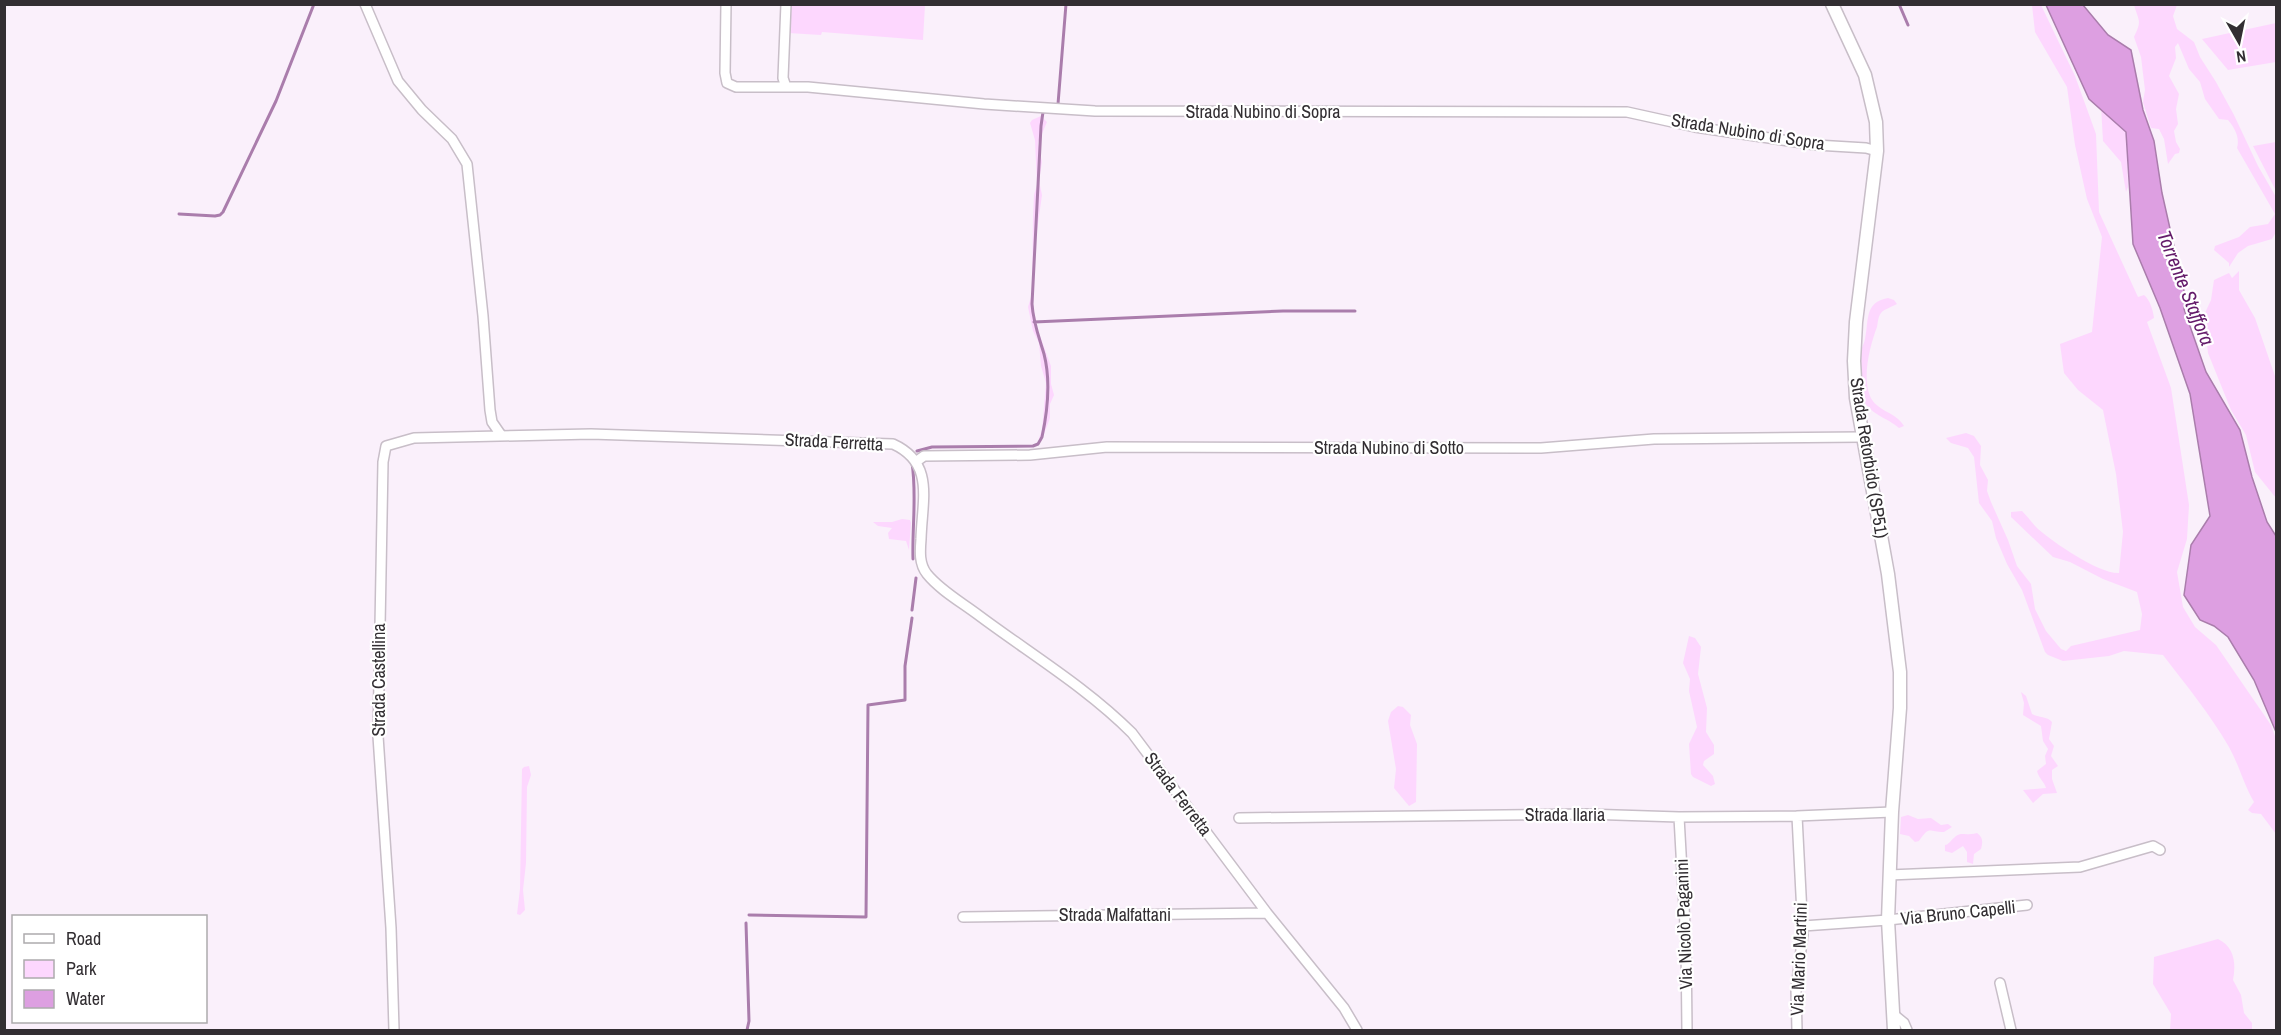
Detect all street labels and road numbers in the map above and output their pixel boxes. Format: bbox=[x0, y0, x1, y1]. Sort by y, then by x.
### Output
street label: Strada Nubino di Sopra bbox=[1185, 99, 1341, 124]
street label: Strada Nubino di Sopra bbox=[1670, 107, 1827, 156]
street label: Strada Retorbido (SP51) bbox=[1844, 376, 1895, 540]
street label: Strada Ferretta bbox=[784, 426, 884, 457]
street label: Strada Nubino di Sotto bbox=[1314, 435, 1464, 460]
street label: Strada Castellina bbox=[366, 623, 391, 737]
street label: Strada Ferretta bbox=[1139, 747, 1218, 841]
street label: Strada Ilaria bbox=[1525, 802, 1605, 827]
street label: Via Nicolò Paganini bbox=[1669, 858, 1698, 990]
street label: Via Bruno Capelli bbox=[1899, 894, 2017, 931]
street label: Strada Malfattani bbox=[1059, 902, 1171, 927]
street label: Via Mario Martini bbox=[1784, 902, 1813, 1016]

